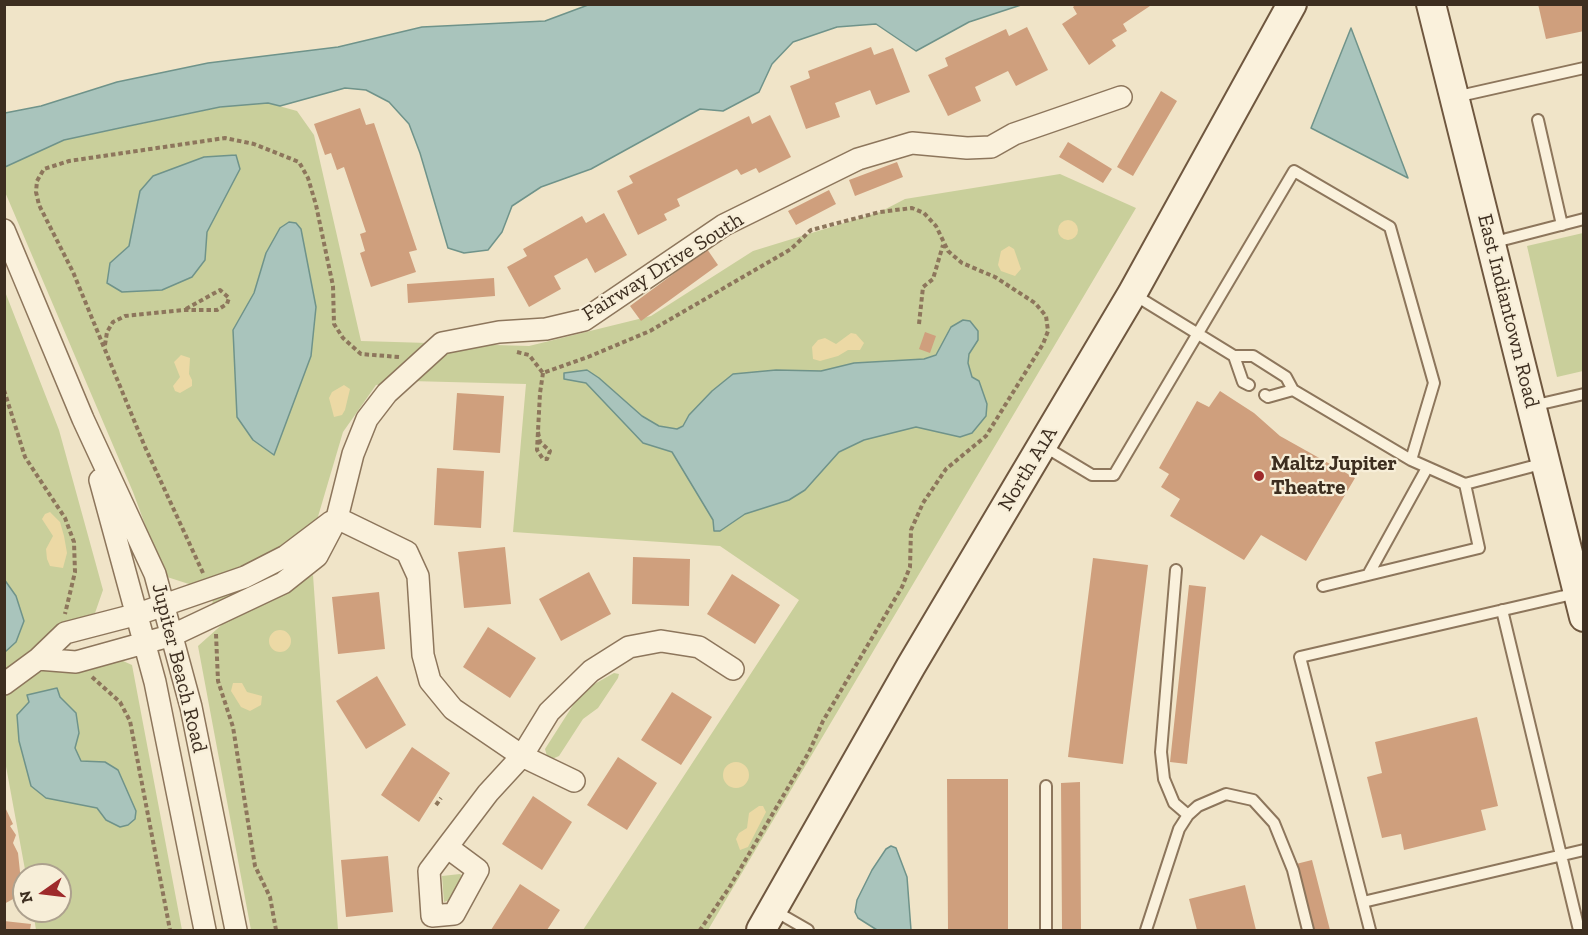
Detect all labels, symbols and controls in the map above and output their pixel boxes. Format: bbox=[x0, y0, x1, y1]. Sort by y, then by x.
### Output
street label: Fairway Drive South bbox=[578, 207, 748, 327]
street label: East Indiantown Road bbox=[1472, 211, 1544, 411]
street label: North A1A bbox=[993, 422, 1063, 516]
place label: Maltz Jupiter Theatre bbox=[1271, 451, 1397, 501]
marker: Maltz Jupiter Theatre bbox=[1252, 469, 1266, 483]
street label: Jupiter Beach Road bbox=[146, 581, 212, 755]
north arrow bbox=[12, 863, 72, 923]
text: N bbox=[15, 889, 37, 905]

